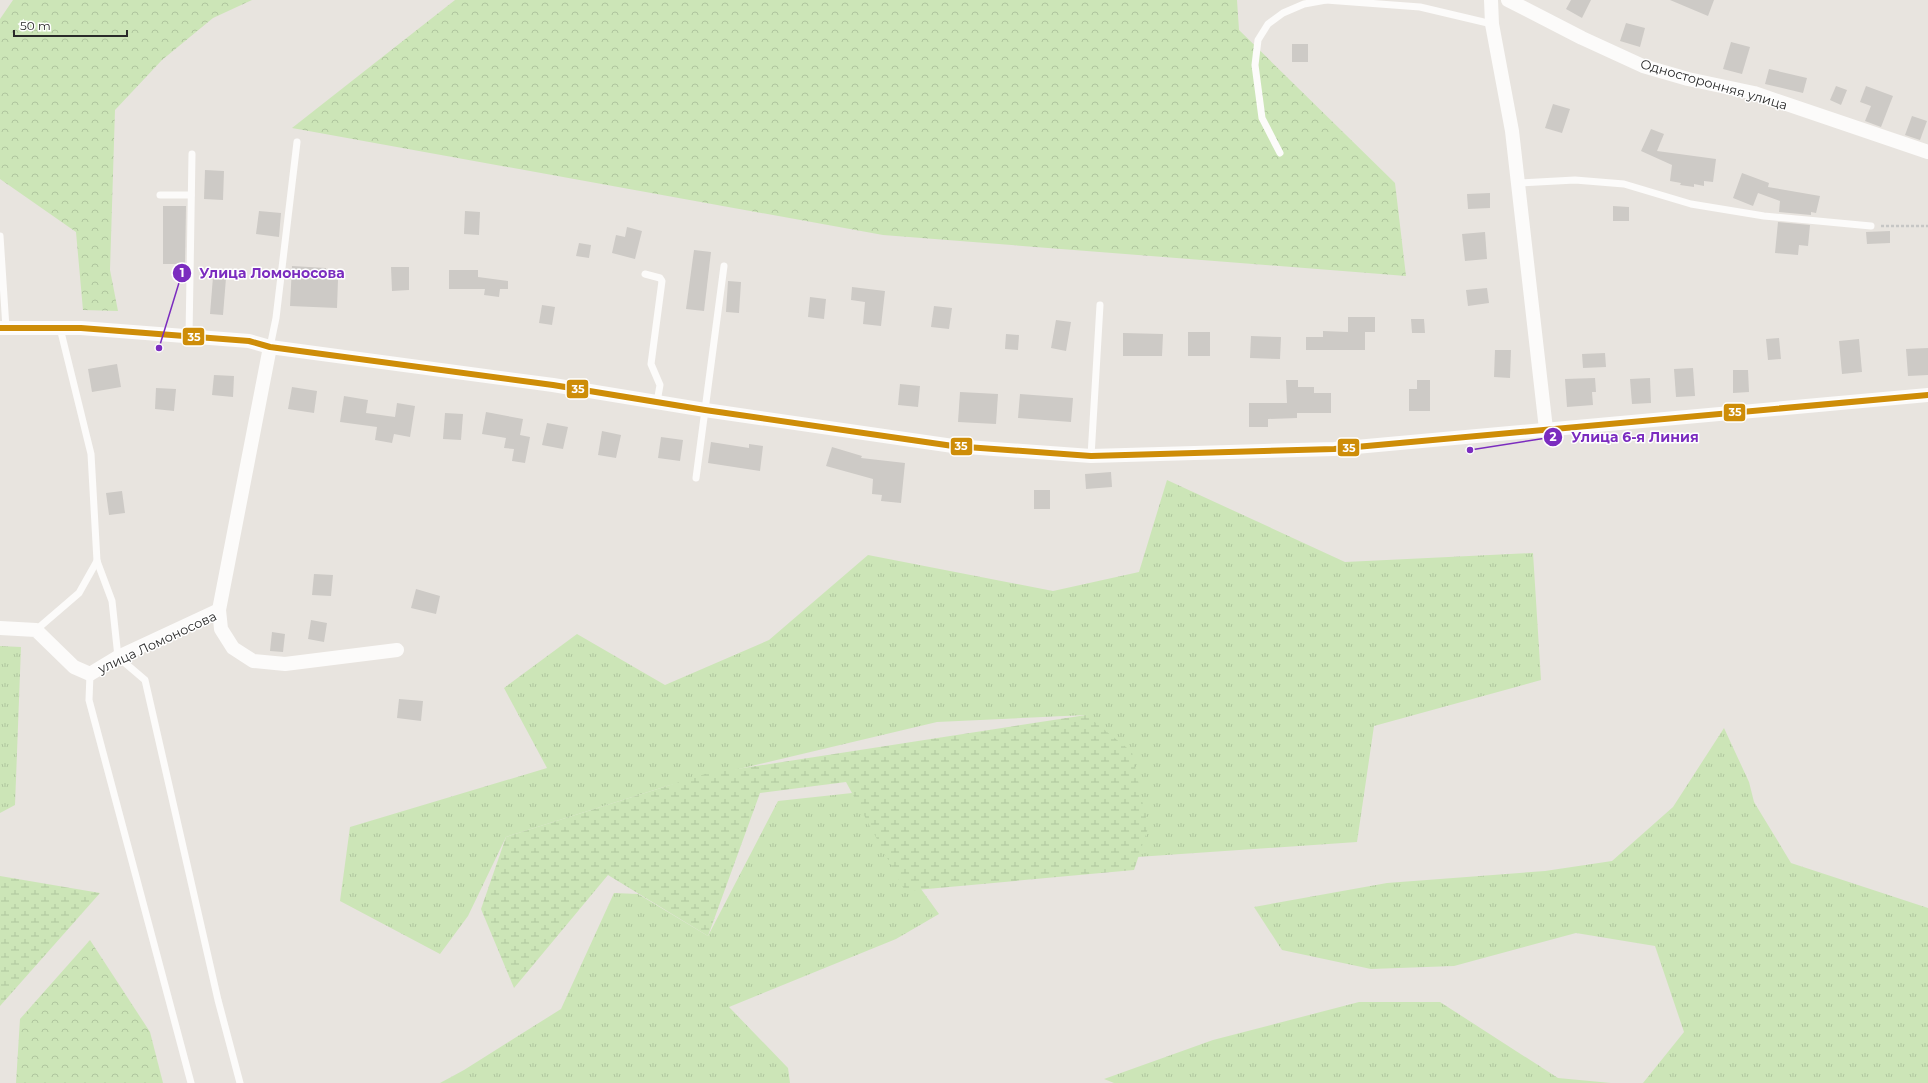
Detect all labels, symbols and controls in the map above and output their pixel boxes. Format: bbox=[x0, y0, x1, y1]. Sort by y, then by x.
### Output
scale bar bbox=[14, 12, 127, 38]
text: 50 m bbox=[20, 18, 51, 33]
street label: Односторонняя улица bbox=[1639, 55, 1789, 113]
callout: Улица Ломоносова bbox=[172, 260, 353, 286]
text: Улица Ломоносова bbox=[199, 264, 345, 282]
text: 1 bbox=[180, 265, 184, 280]
line badge: 35 bbox=[182, 327, 205, 346]
text: 35 bbox=[187, 330, 201, 344]
line badge: 35 bbox=[566, 379, 589, 399]
text: 35 bbox=[571, 382, 585, 396]
line badge: 35 bbox=[1723, 403, 1746, 422]
text: 35 bbox=[1728, 405, 1742, 419]
callout: Улица 6-я Линия bbox=[1543, 424, 1707, 450]
text: Улица 6-я Линия bbox=[1571, 428, 1699, 446]
text: 2 bbox=[1549, 429, 1557, 444]
line badge: 35 bbox=[950, 437, 973, 456]
line badge: 35 bbox=[1337, 438, 1360, 457]
text: 35 bbox=[954, 439, 968, 453]
text: 35 bbox=[1342, 441, 1356, 455]
street label: улица Ломоносова bbox=[94, 607, 219, 677]

